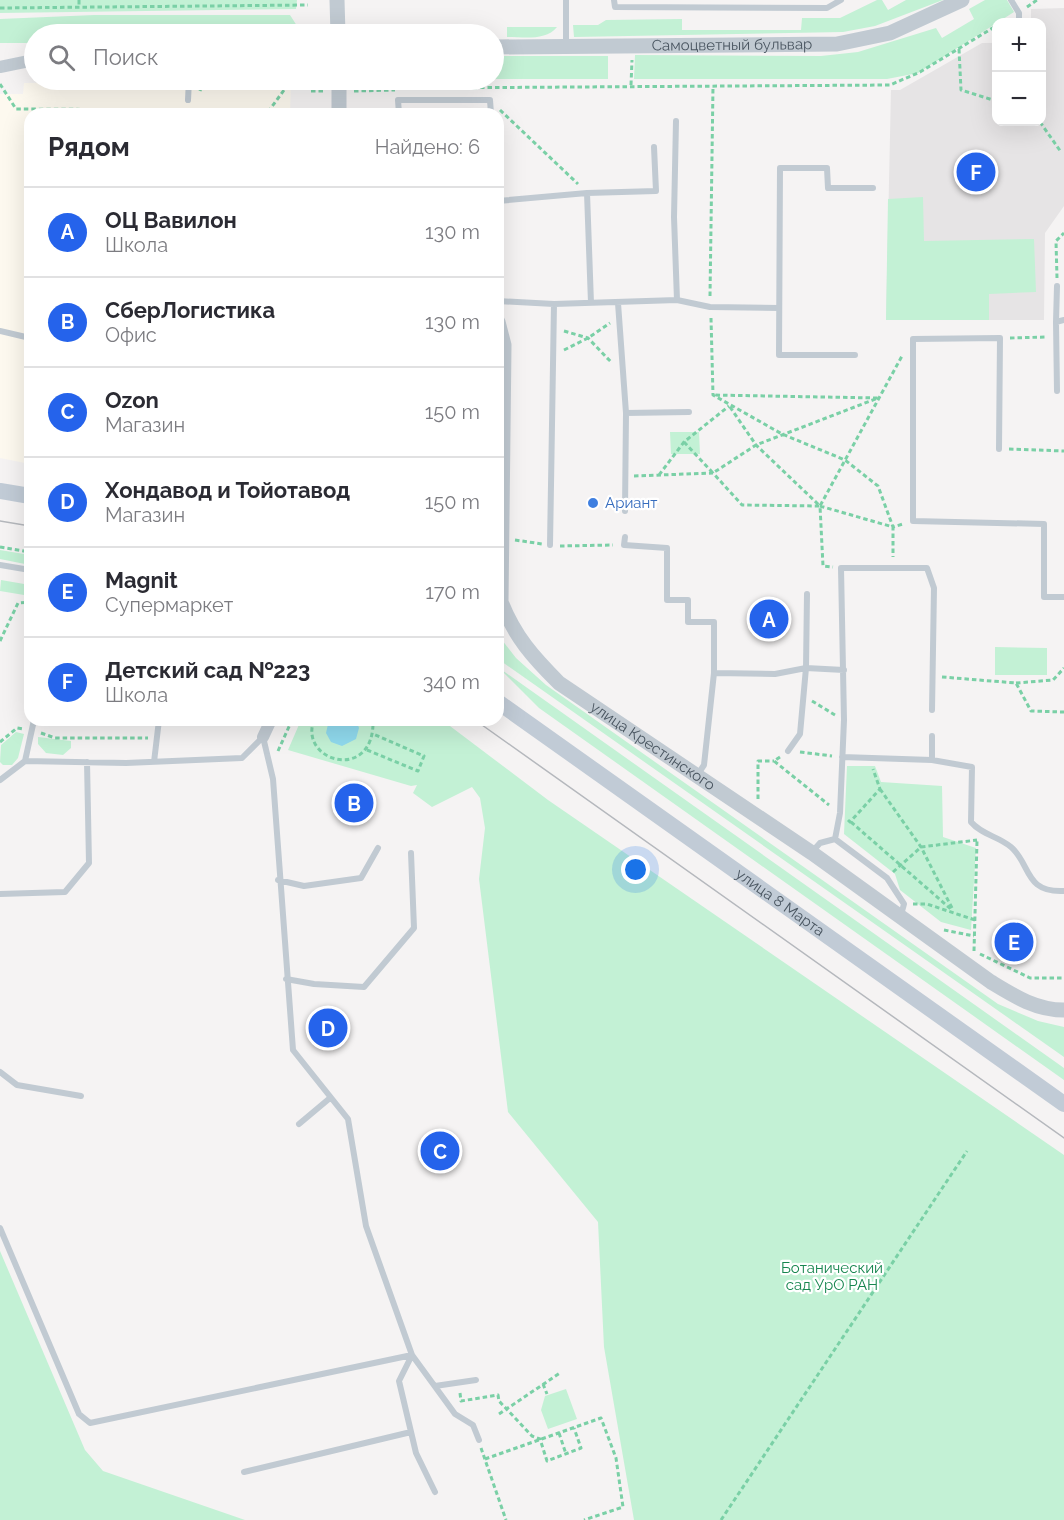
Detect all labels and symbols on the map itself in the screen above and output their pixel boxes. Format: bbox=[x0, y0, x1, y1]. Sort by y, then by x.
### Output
street label: Самоцветный бульвар bbox=[652, 35, 812, 55]
pin: F bbox=[956, 150, 996, 195]
place label: Ариант bbox=[605, 494, 657, 512]
marker: Ариант bbox=[586, 496, 600, 510]
pin: A bbox=[750, 596, 788, 642]
street label: улица Крестинского bbox=[587, 698, 719, 794]
pin: B bbox=[334, 780, 374, 826]
your location bbox=[621, 855, 650, 884]
street label: улица 8 Марта bbox=[732, 865, 828, 940]
pin: E bbox=[994, 920, 1034, 964]
pin: D bbox=[308, 1006, 348, 1050]
pin: C bbox=[420, 1128, 460, 1174]
park label: Ботанический сад УрО РАН bbox=[781, 1259, 883, 1294]

